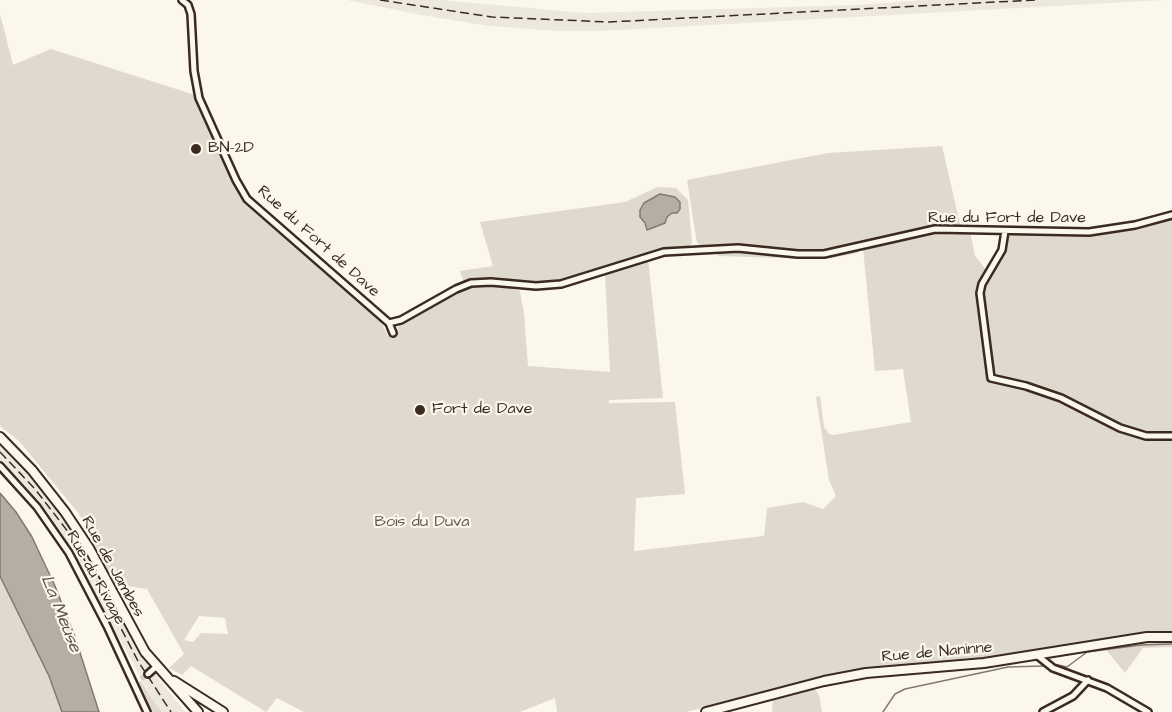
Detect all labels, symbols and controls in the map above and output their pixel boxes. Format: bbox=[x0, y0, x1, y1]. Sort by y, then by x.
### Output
place label: BN-2D bbox=[208, 139, 254, 159]
marker: BN-2D bbox=[189, 142, 203, 156]
street label: Rue du Fort de Dave bbox=[253, 182, 383, 302]
street label: Rue du Fort de Dave bbox=[928, 209, 1086, 229]
place label: Fort de Dave bbox=[432, 400, 533, 420]
marker: Fort de Dave bbox=[413, 403, 427, 417]
street label: Rue de Jambes bbox=[76, 513, 148, 621]
park label: Bois du Duva bbox=[375, 513, 469, 533]
street label: Rue du Rivage bbox=[61, 528, 129, 628]
water label: La Meuse bbox=[35, 572, 85, 656]
street label: Rue de Naninne bbox=[881, 639, 993, 667]

